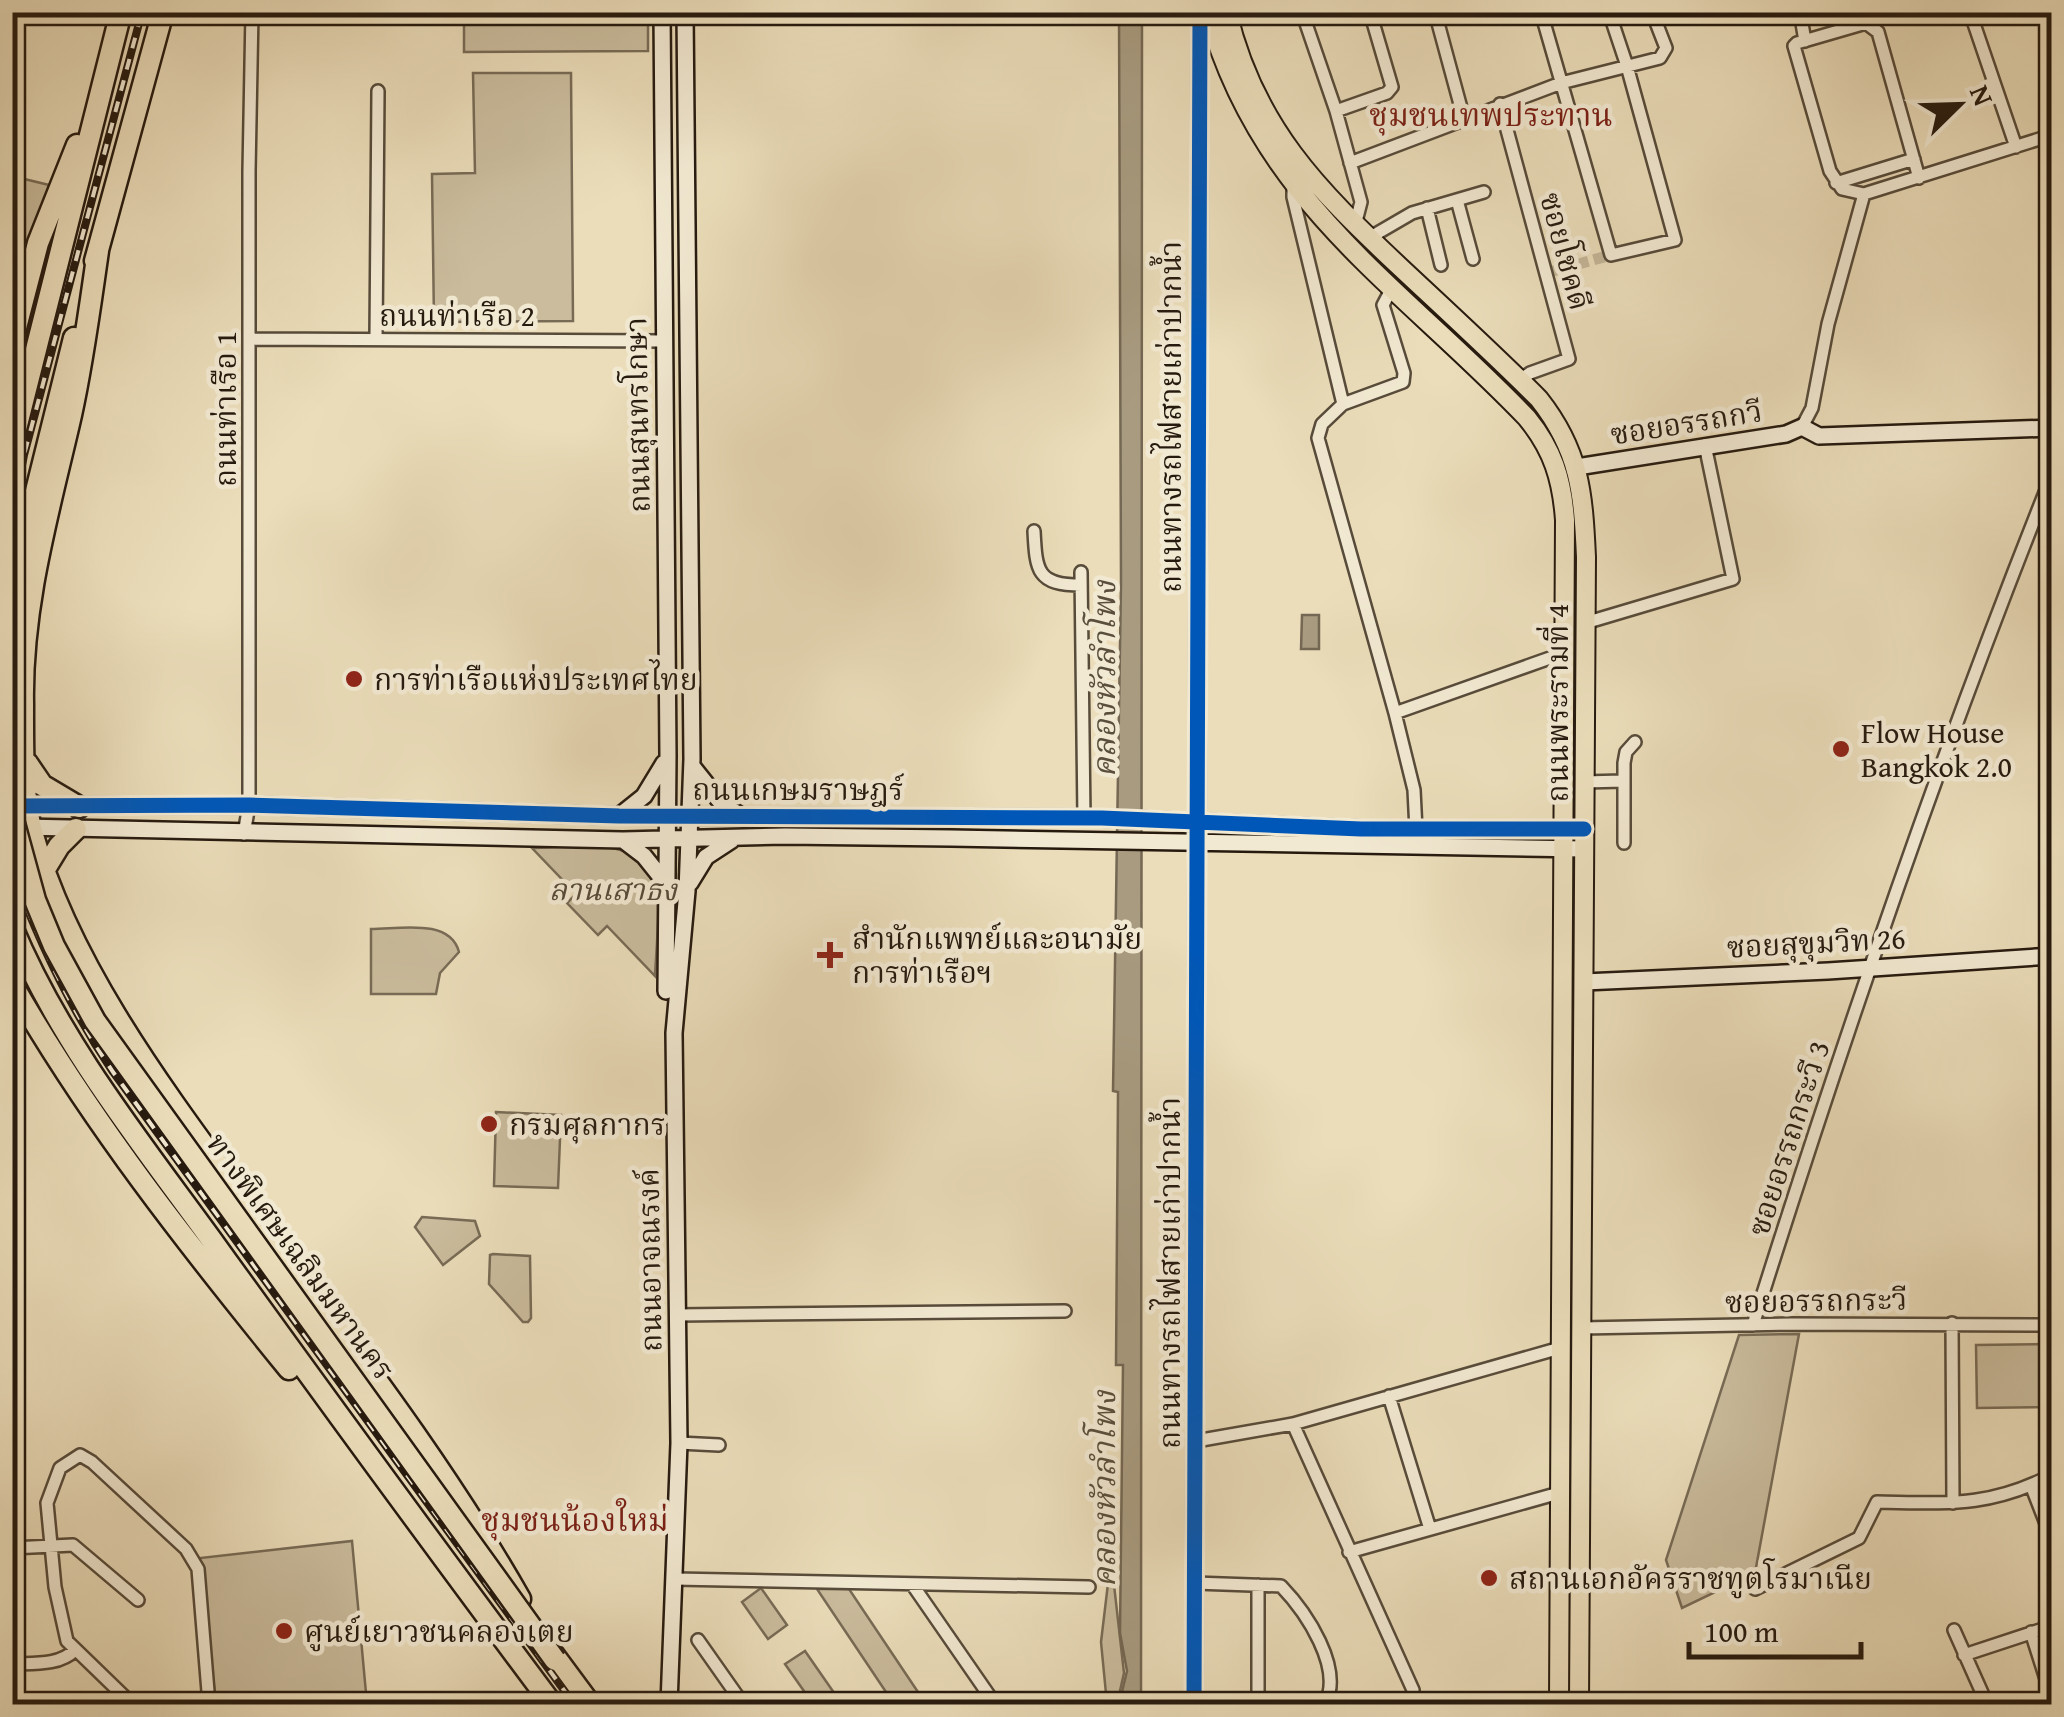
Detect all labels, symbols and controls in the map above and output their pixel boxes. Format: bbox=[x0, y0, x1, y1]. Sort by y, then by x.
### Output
north arrow bbox=[1909, 55, 2009, 155]
text: N bbox=[1960, 78, 2005, 112]
district label: ชุมชนเทพประทาน bbox=[1369, 91, 1613, 138]
street label: ซอยโชคดี bbox=[1529, 187, 1603, 315]
street label: ถนนทางรถไฟสายเก่าปากน้ำ bbox=[1148, 241, 1192, 593]
street label: ถนนท่าเรือ 2 bbox=[379, 293, 535, 337]
street label: ถนนสุนทรโกษา bbox=[613, 317, 661, 513]
street label: ถนนท่าเรือ 1 bbox=[203, 331, 247, 487]
street label: ซอยอรรถกวี bbox=[1607, 388, 1765, 456]
water label: คลองหัวลำโพง bbox=[1080, 580, 1127, 777]
street label: ถนนพระรามที่ 4 bbox=[1535, 604, 1579, 802]
place label: การท่าเรือแห่งประเทศไทย bbox=[374, 657, 698, 701]
marker: การท่าเรือแห่งประเทศไทย bbox=[343, 668, 365, 690]
place label: Flow House Bangkok 2.0 bbox=[1861, 710, 2012, 788]
marker: Flow House Bangkok 2.0 bbox=[1830, 738, 1852, 760]
street label: ถนนเกษมราษฎร์ bbox=[692, 767, 904, 811]
park label: ลานเสาธง bbox=[549, 867, 678, 911]
street label: ซอยสุขุมวิท 26 bbox=[1725, 915, 1907, 969]
place label: สำนักแพทย์และอนามัย การท่าเรือฯ bbox=[852, 916, 1142, 994]
marker: สำนักแพทย์และอนามัย การท่าเรือฯ bbox=[817, 942, 843, 968]
street label: ซอยอรรถกระวี 3 bbox=[1736, 1034, 1840, 1242]
street label: ถนนทางรถไฟสายเก่าปากน้ำ bbox=[1147, 1097, 1191, 1449]
place label: กรมศุลกากร bbox=[509, 1102, 666, 1146]
marker: กรมศุลกากร bbox=[478, 1113, 500, 1135]
street label: ทางพิเศษเฉลิมมหานคร bbox=[196, 1123, 406, 1389]
street label: ถนนอาจณรงค์ bbox=[625, 1168, 673, 1352]
street label: ซอยอรรถกระวี bbox=[1724, 1276, 1908, 1324]
water label: คลองหัวลำโพง bbox=[1080, 1390, 1127, 1587]
district label: ชุมชนน้องใหม่ bbox=[481, 1496, 669, 1543]
place label: สถานเอกอัครราชทูตโรมาเนีย bbox=[1509, 1556, 1872, 1600]
marker: สถานเอกอัครราชทูตโรมาเนีย bbox=[1478, 1567, 1500, 1589]
scale bar bbox=[1689, 1597, 1862, 1659]
place label: ศูนย์เยาวชนคลองเตย bbox=[304, 1609, 574, 1653]
text: 100 m bbox=[1704, 1609, 1779, 1653]
marker: ศูนย์เยาวชนคลองเตย bbox=[273, 1620, 295, 1642]

